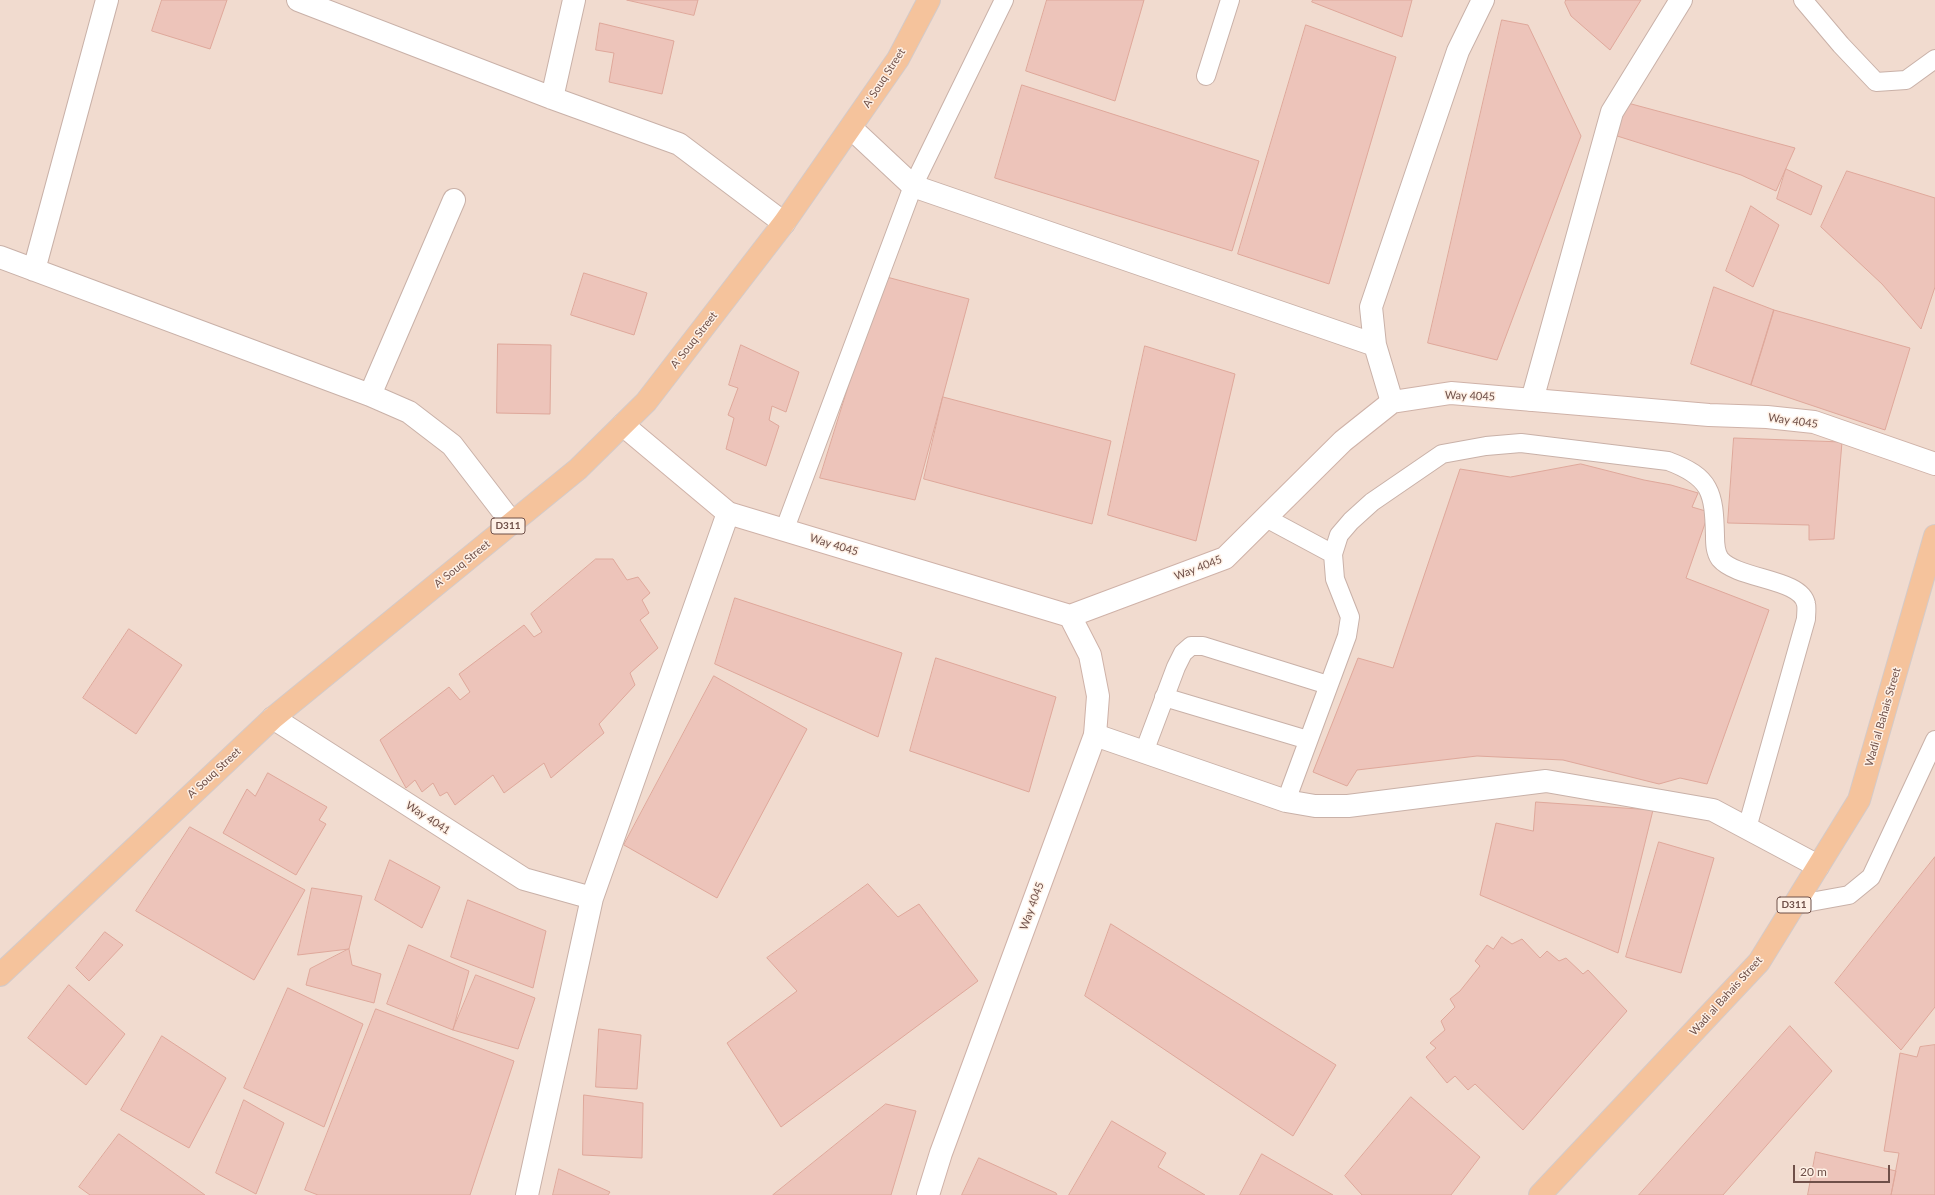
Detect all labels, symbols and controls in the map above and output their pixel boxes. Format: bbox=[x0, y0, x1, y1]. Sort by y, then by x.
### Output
street label: A' Souq Street bbox=[860, 46, 908, 110]
street label: A' Souq Street bbox=[668, 309, 720, 371]
street label: Way 4045 bbox=[1445, 389, 1495, 403]
street label: Way 4045 bbox=[1767, 411, 1819, 431]
road number: D311 bbox=[491, 518, 525, 534]
street label: Way 4045 bbox=[808, 531, 860, 559]
street label: A' Souq Street bbox=[431, 537, 493, 591]
street label: Way 4045 bbox=[1172, 553, 1224, 583]
street label: Wadi al Bahais Street bbox=[1863, 666, 1903, 768]
street label: A' Souq Street bbox=[185, 745, 243, 801]
street label: Way 4041 bbox=[403, 799, 453, 837]
street label: Way 4045 bbox=[1017, 880, 1047, 932]
road number: D311 bbox=[1777, 897, 1811, 913]
street label: Wadi al Bahais Street bbox=[1687, 954, 1765, 1038]
scale bar bbox=[1795, 1157, 1892, 1183]
text: 20 m bbox=[1800, 1164, 1827, 1179]

